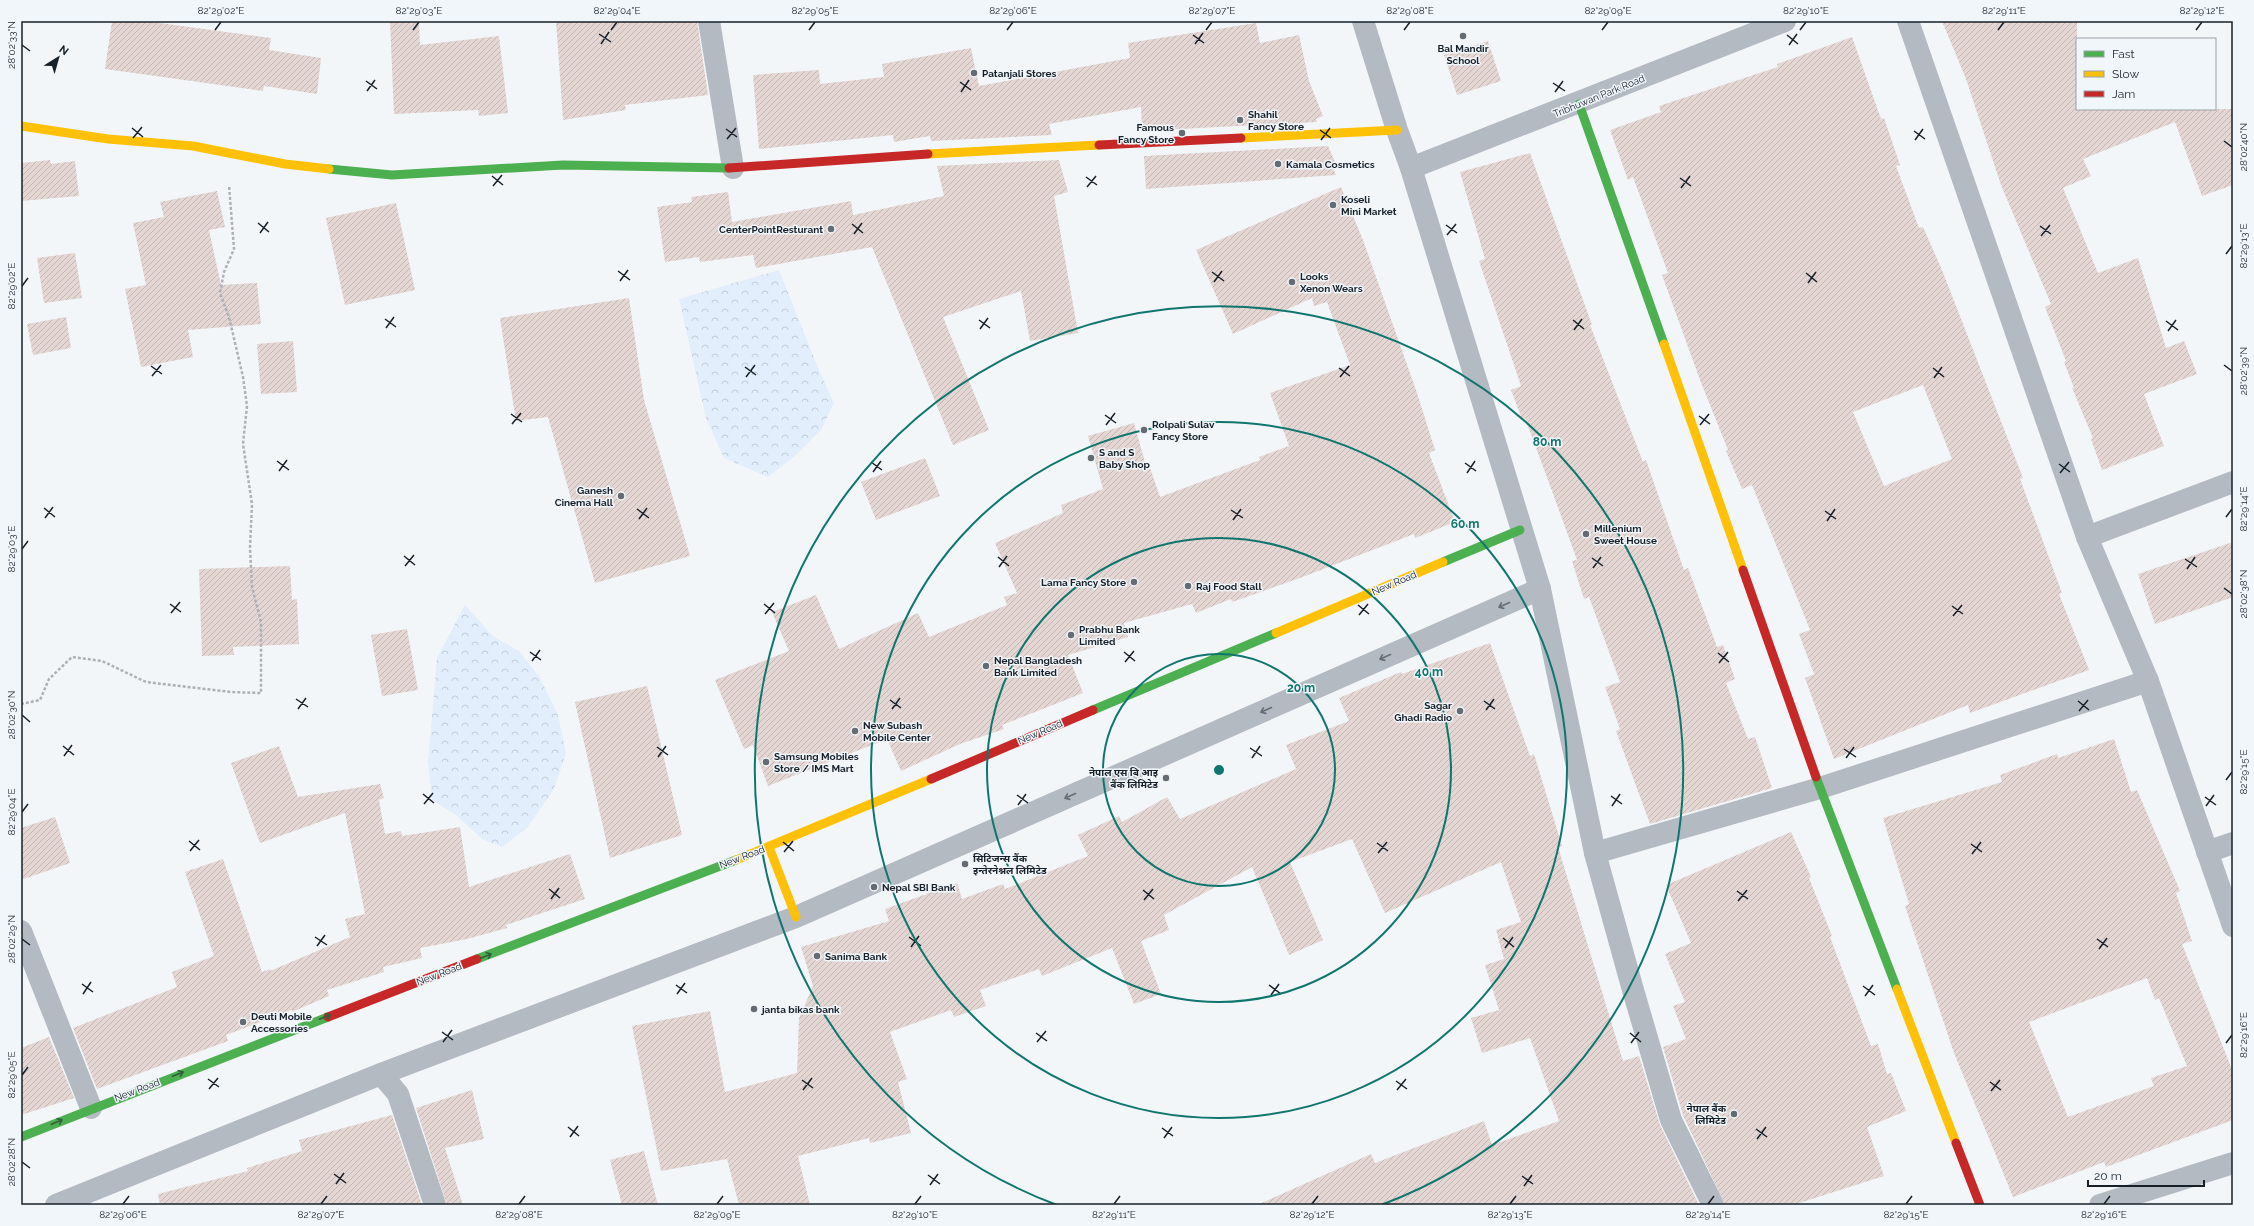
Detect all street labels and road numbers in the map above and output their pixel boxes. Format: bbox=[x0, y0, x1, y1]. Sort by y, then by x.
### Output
street label: Tribhuwan Park Road bbox=[1552, 73, 1646, 119]
street label: New Road bbox=[1370, 569, 1418, 597]
street label: New Road bbox=[1016, 718, 1064, 746]
street label: New Road bbox=[718, 843, 766, 871]
street label: New Road bbox=[415, 960, 463, 988]
street label: New Road bbox=[113, 1076, 161, 1104]

